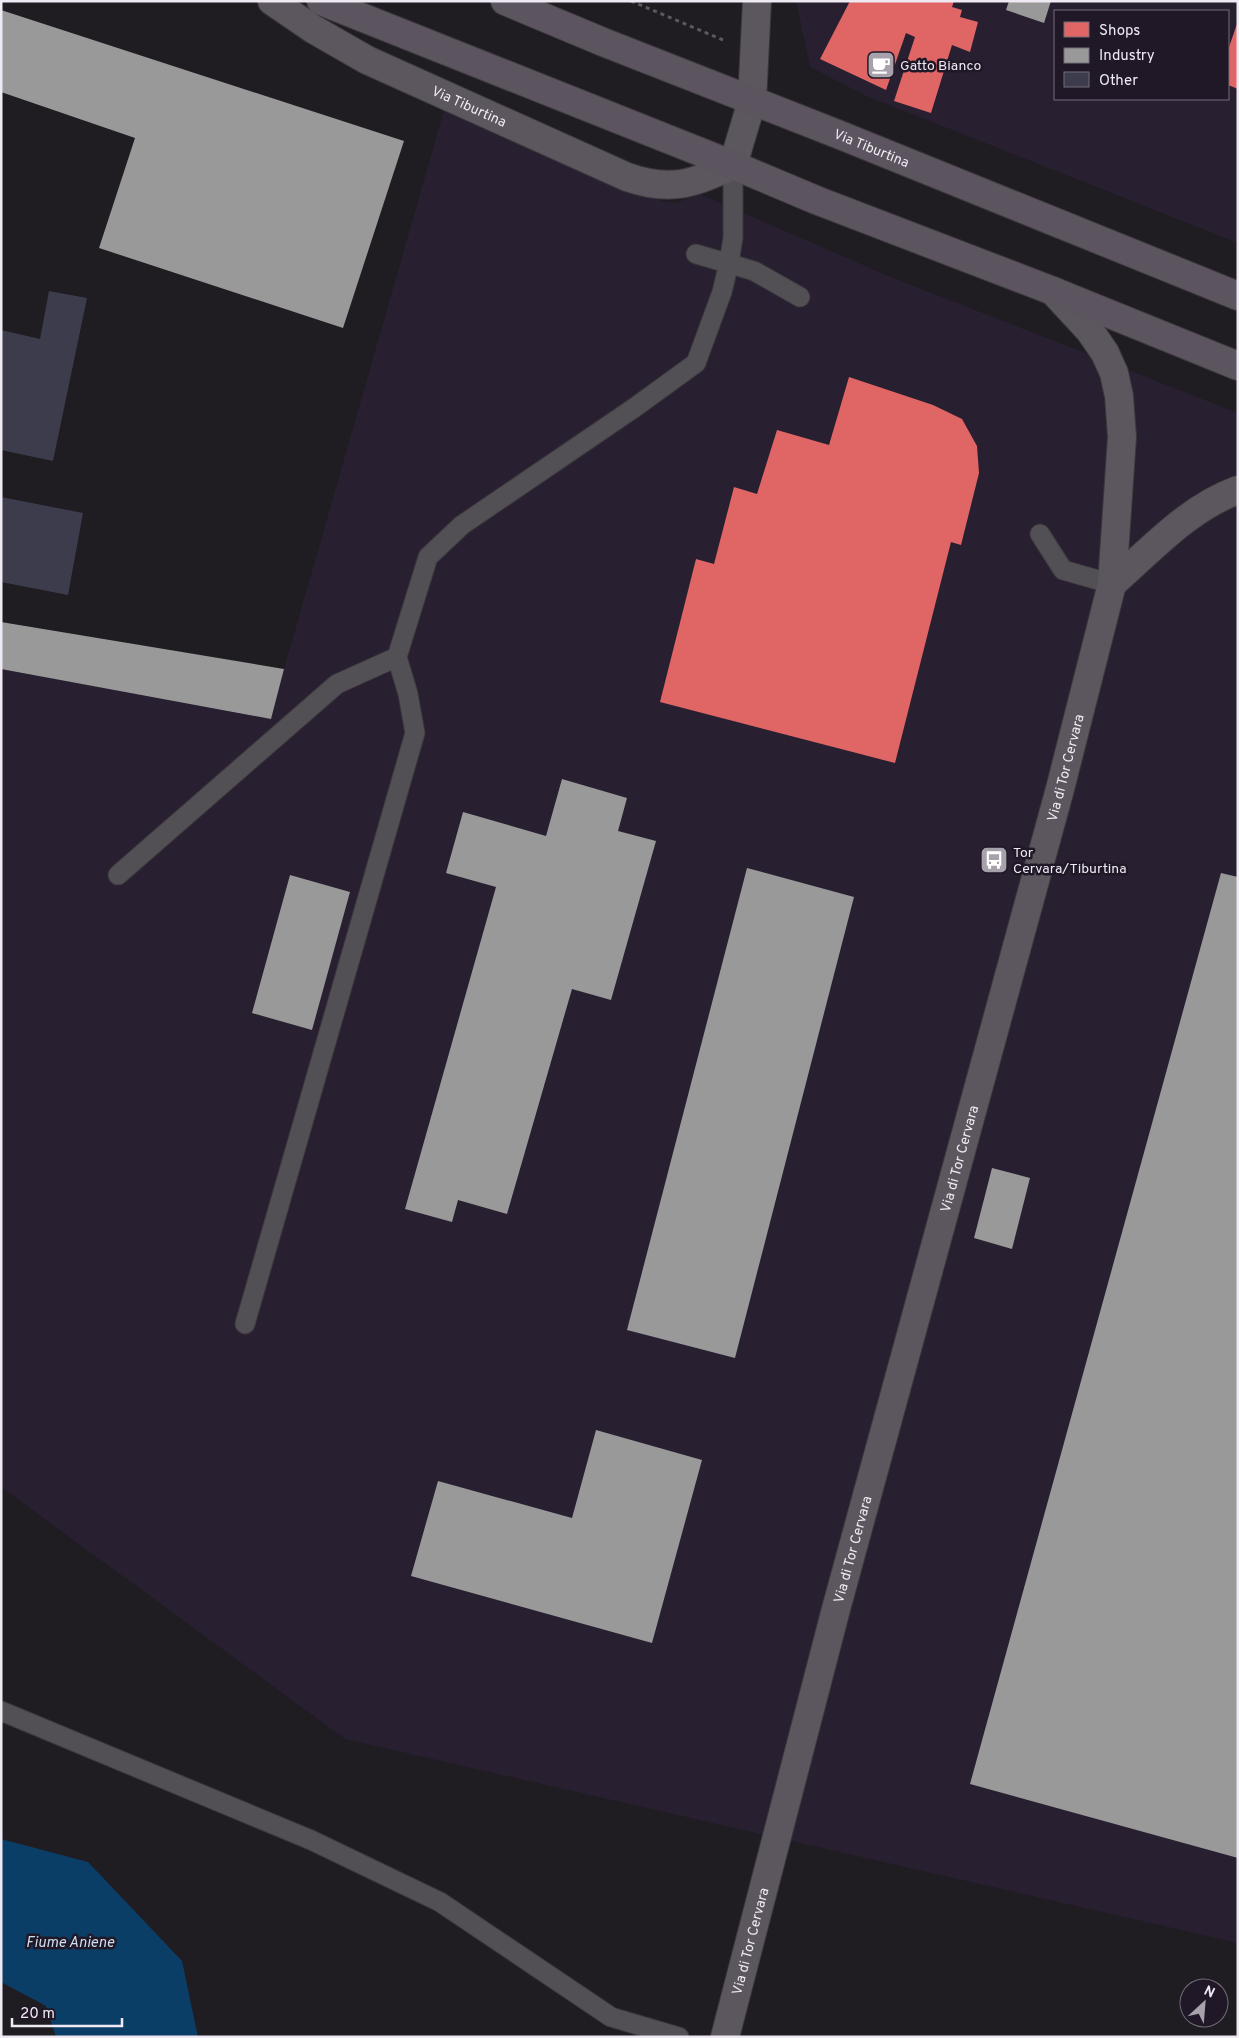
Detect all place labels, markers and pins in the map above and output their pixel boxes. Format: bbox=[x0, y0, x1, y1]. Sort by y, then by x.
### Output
cafe icon: Gatto Bianco bbox=[866, 50, 896, 80]
place label: Gatto Bianco bbox=[900, 58, 982, 75]
bus stop icon: Tor Cervara/Tiburtina bbox=[979, 845, 1009, 875]
place label: Tor Cervara/Tiburtina bbox=[1013, 845, 1127, 878]

